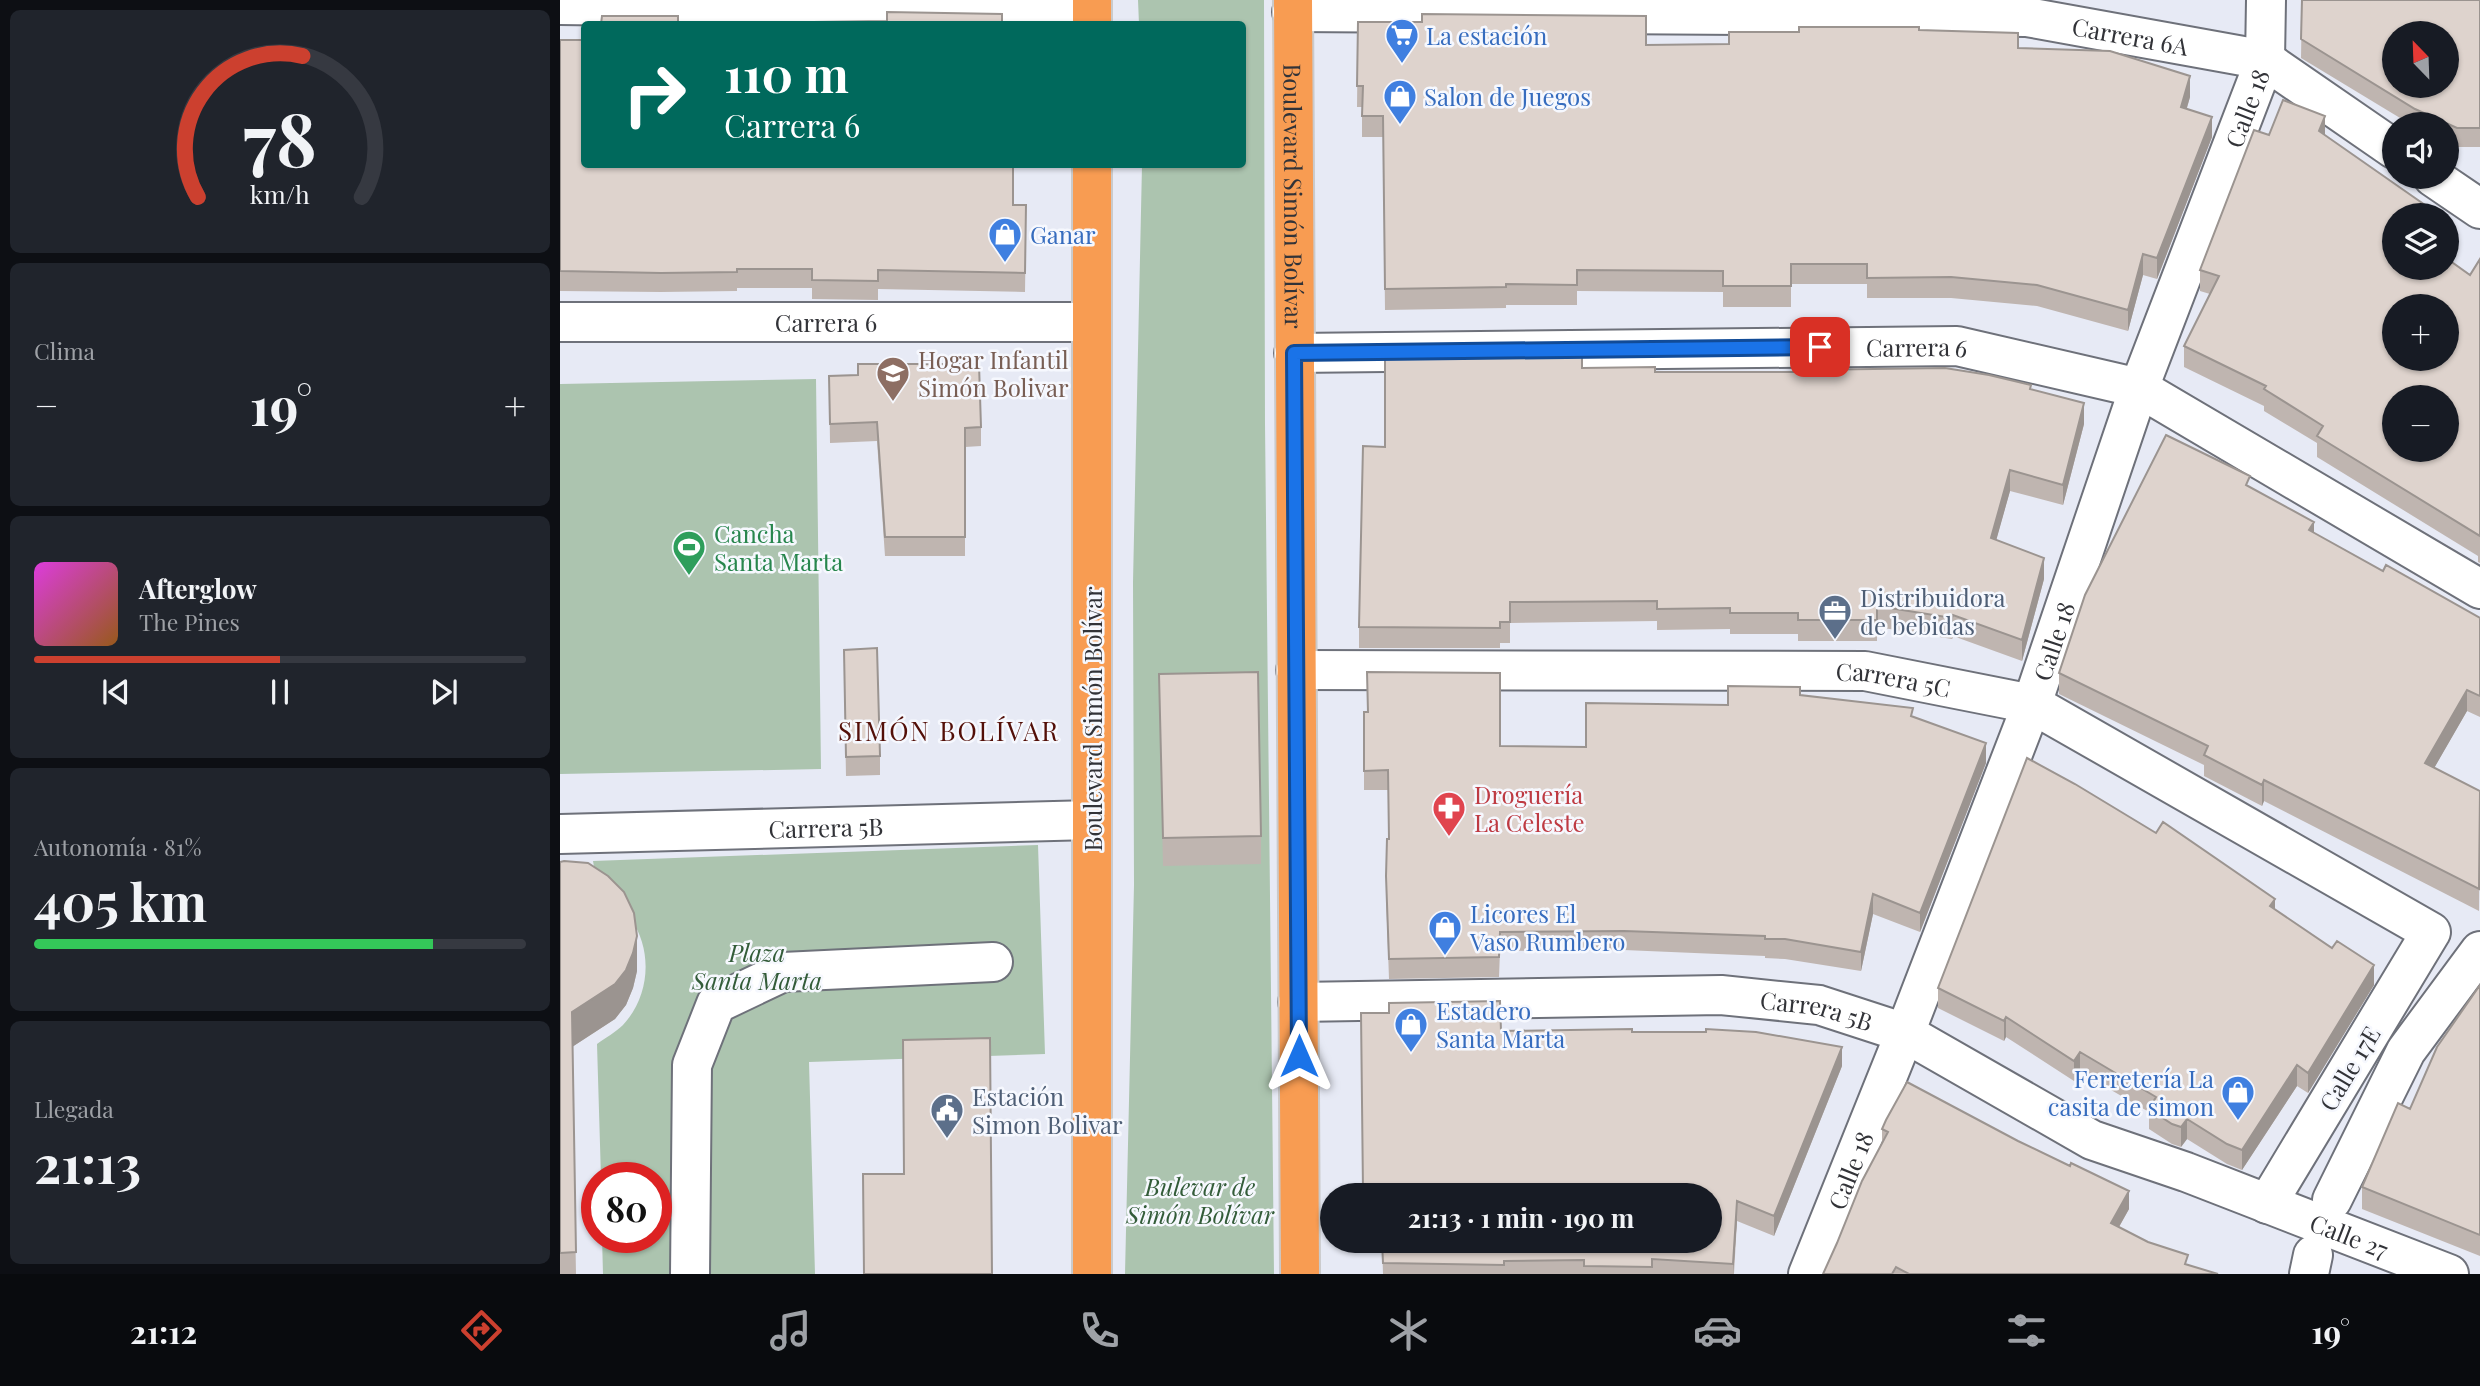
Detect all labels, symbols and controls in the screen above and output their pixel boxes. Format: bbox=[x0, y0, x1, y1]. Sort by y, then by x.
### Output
street label: Carrera 6A bbox=[2070, 9, 2192, 62]
supermarket icon: La estación bbox=[1383, 16, 1421, 65]
place label: La estación bbox=[1426, 19, 1547, 51]
north arrow bbox=[2382, 21, 2459, 98]
map controls bbox=[2382, 21, 2459, 462]
text: 110 m bbox=[724, 40, 849, 105]
icon: right bbox=[609, 49, 700, 140]
street label: Boulevard Simón Bolívar bbox=[1277, 63, 1311, 329]
street label: Calle 18 bbox=[2217, 64, 2276, 152]
shop icon: Salon de Juegos bbox=[1381, 77, 1419, 126]
place label: Salon de Juegos bbox=[1424, 80, 1591, 112]
text: 78 bbox=[243, 89, 317, 186]
text: Carrera 6 bbox=[724, 103, 860, 146]
button: sound bbox=[2382, 112, 2459, 189]
text: km/h bbox=[250, 177, 310, 210]
button: layers bbox=[2382, 203, 2459, 280]
shop icon: Ganar bbox=[986, 215, 1024, 264]
place label: Ganar bbox=[1030, 218, 1096, 250]
button: + bbox=[2382, 294, 2459, 371]
street label: Carrera 6 bbox=[775, 306, 877, 338]
pin bbox=[1790, 317, 1850, 377]
icon: arrive bbox=[1801, 328, 1839, 366]
street label: Carrera 6 bbox=[1866, 330, 1971, 364]
text: Clima bbox=[34, 335, 95, 366]
place label: Hogar Infantil Simón Bolivar bbox=[918, 343, 1069, 403]
school or university icon: Hogar Infantil Simón Bolivar bbox=[874, 354, 912, 403]
text: 19° bbox=[250, 370, 313, 439]
text: − bbox=[34, 379, 59, 430]
text: + bbox=[504, 379, 526, 430]
button: − bbox=[2382, 385, 2459, 462]
place label: Cancha Santa Marta bbox=[714, 517, 843, 577]
sports icon: Cancha Santa Marta bbox=[670, 528, 708, 577]
text: Afterglow bbox=[139, 571, 257, 606]
place label: Distribuidora de bebidas bbox=[1860, 581, 2006, 641]
street label: Boulevard Simón Bolívar bbox=[1076, 586, 1108, 852]
office icon: Distribuidora de bebidas bbox=[1816, 592, 1854, 641]
street label: Calle 18 bbox=[2025, 597, 2082, 685]
text: The Pines bbox=[139, 606, 240, 637]
street label: Carrera 5C bbox=[1836, 655, 1954, 704]
icon: previous bbox=[97, 673, 135, 711]
icon: pause bbox=[261, 673, 299, 711]
icon: next bbox=[425, 673, 463, 711]
district label: SIMÓN BOLÍVAR bbox=[838, 713, 1060, 748]
place label: Droguería La Celeste bbox=[1474, 778, 1585, 838]
pharmacy icon: Droguería La Celeste bbox=[1430, 789, 1468, 838]
street label: Carrera 5B bbox=[768, 809, 884, 845]
text: Autonomía · 81% bbox=[34, 831, 202, 862]
text: 405 km bbox=[34, 866, 207, 935]
place label: Licores El Vaso Rumbero bbox=[1469, 897, 1625, 957]
shop icon: Licores El Vaso Rumbero bbox=[1426, 908, 1464, 957]
park label: Plaza Santa Marta bbox=[691, 936, 822, 996]
street label: Carrera 5B bbox=[1759, 983, 1877, 1037]
place label: Estadero Santa Marta bbox=[1436, 994, 1565, 1054]
shop icon: Estadero Santa Marta bbox=[1392, 1005, 1430, 1054]
position arrow bbox=[1262, 1019, 1336, 1093]
street label: Calle 17E bbox=[2311, 1020, 2387, 1116]
place label: Ferretería La casita de simon bbox=[2048, 1062, 2214, 1122]
shop icon: Ferretería La casita de simon bbox=[2219, 1073, 2257, 1122]
place label: Estación Simon Bolivar bbox=[972, 1080, 1123, 1140]
public building icon: Estación Simon Bolivar bbox=[928, 1091, 966, 1140]
text: Llegada bbox=[34, 1093, 114, 1124]
street label: Calle 18 bbox=[1820, 1126, 1880, 1214]
text: 21:13 bbox=[34, 1128, 141, 1197]
speed limit sign: 80 bbox=[581, 1162, 672, 1253]
park label: Bulevar de Simón Bolívar bbox=[1125, 1170, 1275, 1230]
text: 21:13 · 1 min · 190 m bbox=[1408, 1200, 1634, 1235]
street label: Calle 27 bbox=[2306, 1206, 2393, 1265]
icon: directions bbox=[457, 1306, 506, 1355]
icon: music bbox=[766, 1306, 815, 1355]
icon: phone bbox=[1075, 1306, 1124, 1355]
icon: climate bbox=[1384, 1306, 1433, 1355]
icon: car bbox=[1693, 1306, 1742, 1355]
icon: filters bbox=[2002, 1306, 2051, 1355]
text: 21:12 bbox=[130, 1309, 197, 1352]
text: 19° bbox=[2311, 1309, 2350, 1352]

